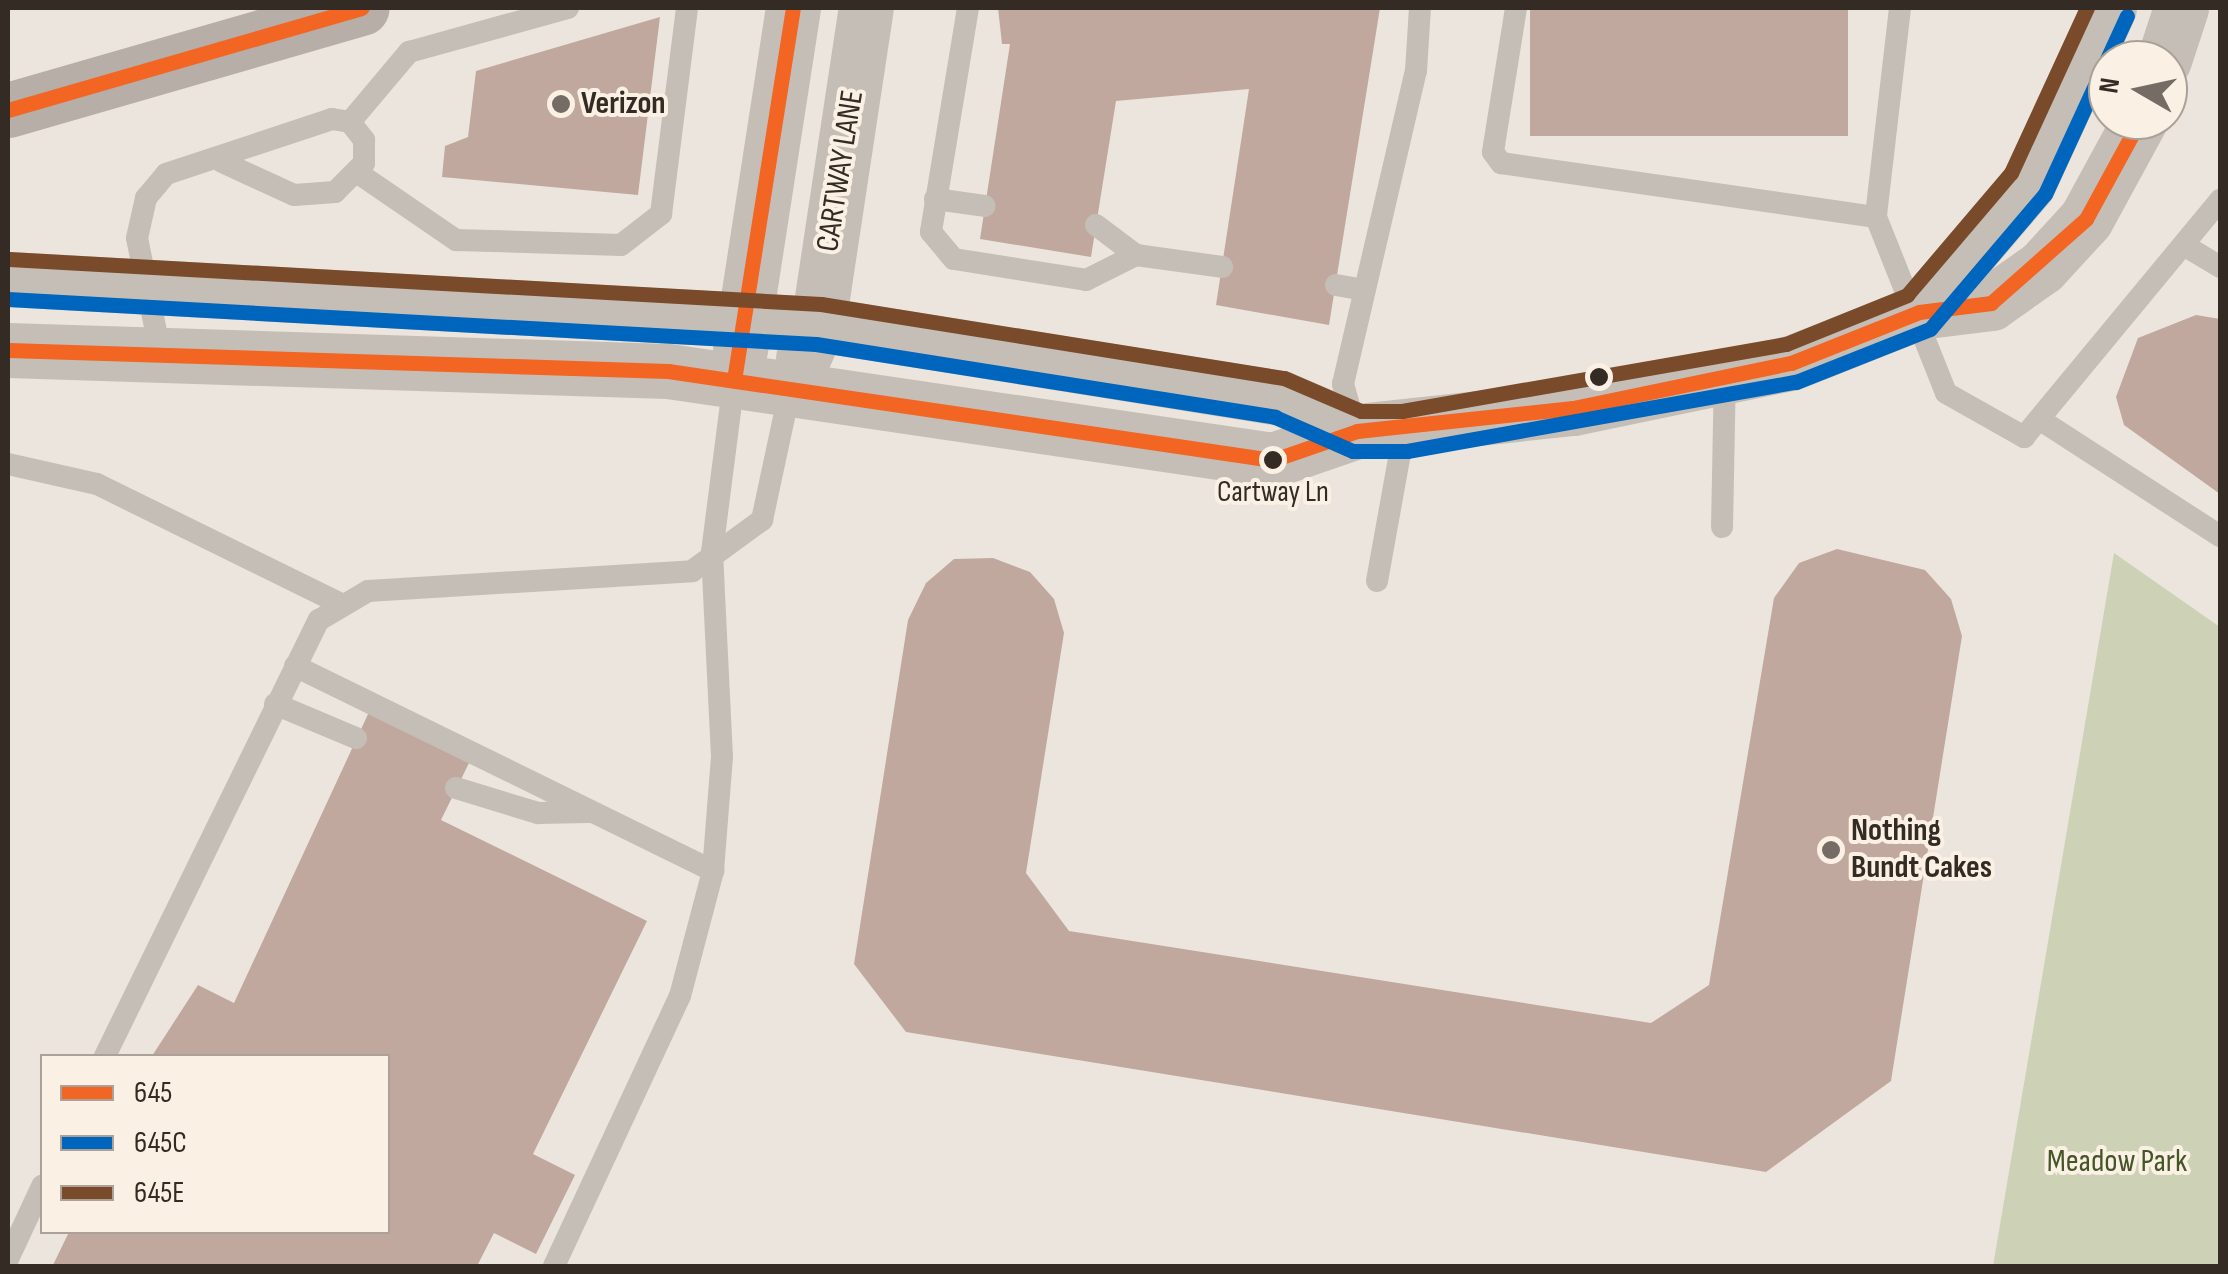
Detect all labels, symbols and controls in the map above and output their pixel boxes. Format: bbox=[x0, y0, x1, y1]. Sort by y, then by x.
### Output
north arrow bbox=[2088, 40, 2188, 140]
text: N bbox=[2092, 76, 2127, 96]
place label: Verizon bbox=[581, 85, 666, 123]
street label: CARTWAY LANE bbox=[809, 88, 873, 254]
marker: Verizon bbox=[550, 93, 572, 115]
unlabelled marker bbox=[1589, 367, 1609, 387]
marker: Cartway Ln bbox=[1263, 450, 1283, 470]
place label: Cartway Ln bbox=[1217, 474, 1329, 510]
place label: Nothing Bundt Cakes bbox=[1851, 813, 1992, 888]
marker: Nothing Bundt Cakes bbox=[1820, 839, 1842, 861]
legend bbox=[40, 1054, 390, 1234]
text: 645 bbox=[134, 1075, 172, 1111]
text: 645C bbox=[134, 1125, 187, 1161]
park label: Meadow Park bbox=[2047, 1143, 2187, 1181]
text: 645E bbox=[134, 1175, 185, 1211]

